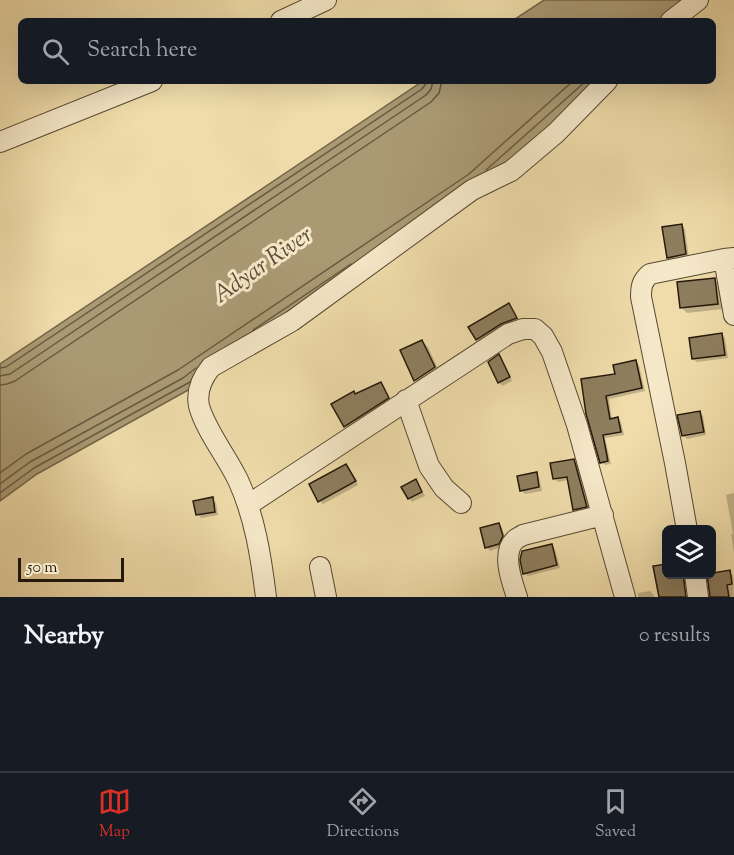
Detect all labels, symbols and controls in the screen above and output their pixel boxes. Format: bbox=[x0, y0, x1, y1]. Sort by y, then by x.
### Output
search box bbox=[18, 18, 716, 84]
icon: search bbox=[39, 35, 72, 68]
text: Search here bbox=[87, 35, 197, 67]
water label: Adyar River bbox=[206, 218, 320, 313]
map controls bbox=[662, 525, 716, 579]
button: layers bbox=[662, 525, 716, 579]
scale bar bbox=[18, 555, 124, 582]
text: 50 m bbox=[27, 557, 58, 580]
text: Nearby bbox=[24, 618, 104, 655]
text: 0 results bbox=[639, 622, 710, 651]
tab: Map bbox=[98, 785, 131, 844]
tab: Directions bbox=[327, 785, 399, 844]
tab: Saved bbox=[595, 785, 636, 844]

